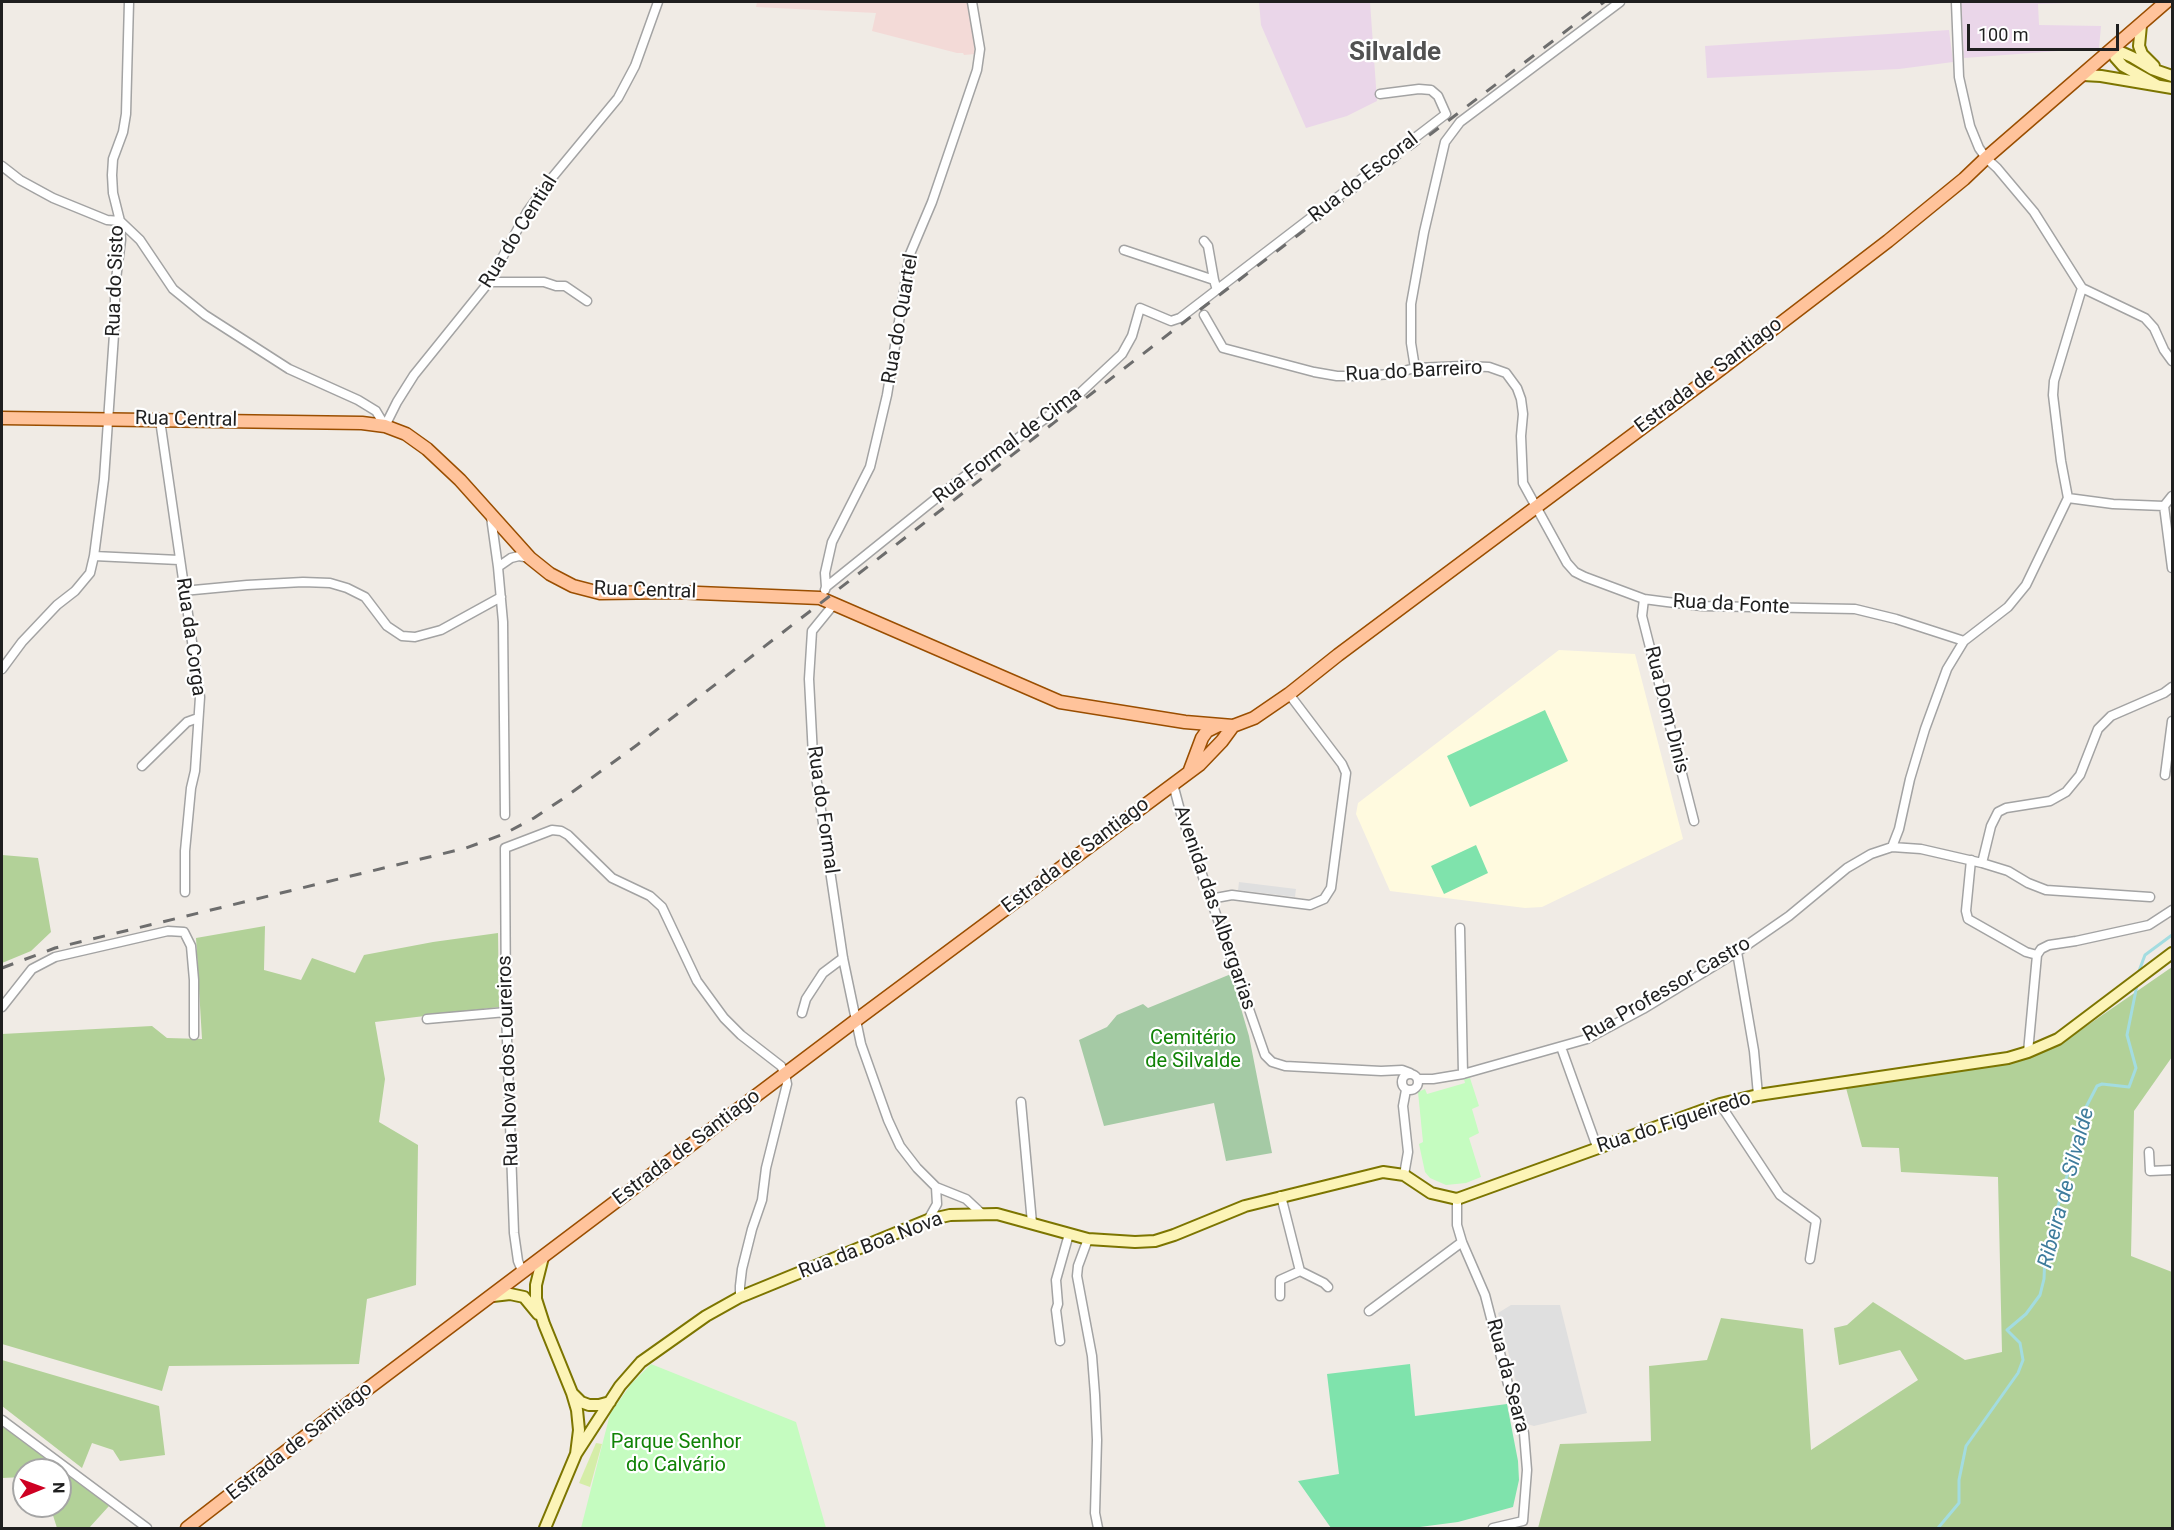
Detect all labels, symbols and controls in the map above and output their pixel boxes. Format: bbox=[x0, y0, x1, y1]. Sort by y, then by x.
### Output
scale bar bbox=[1970, 12, 2122, 50]
text: 100 m bbox=[1978, 24, 2029, 45]
district label: Silvalde bbox=[1349, 37, 1441, 69]
street label: Rua do Escoral bbox=[1304, 128, 1424, 228]
street label: Rua do Cential bbox=[475, 171, 563, 293]
street label: Rua do Sisto bbox=[102, 225, 130, 337]
street label: Rua do Quartel bbox=[878, 252, 924, 386]
street label: Estrada de Santiago bbox=[1631, 313, 1787, 439]
street label: Rua do Barreiro bbox=[1345, 356, 1483, 388]
street label: Rua Formal de Cima bbox=[929, 382, 1087, 510]
street label: Rua Central bbox=[135, 407, 237, 433]
street label: Rua da Corga bbox=[170, 576, 210, 698]
street label: Rua Central bbox=[593, 577, 697, 605]
street label: Rua da Fonte bbox=[1672, 590, 1790, 620]
street label: Rua Dom Dinis bbox=[1639, 644, 1693, 776]
street label: Rua do Formal bbox=[801, 744, 843, 876]
street label: Estrada de Santiago bbox=[998, 793, 1154, 919]
street label: Avenida das Albergarias bbox=[1168, 803, 1260, 1013]
street label: Rua Professor Castro bbox=[1579, 932, 1755, 1048]
street label: Rua Nova dos Loureiros bbox=[493, 955, 525, 1167]
park label: Cemitério de Silvalde bbox=[1145, 1027, 1241, 1074]
street label: Estrada de Santiago bbox=[609, 1085, 765, 1211]
street label: Rua do Figueiredo bbox=[1594, 1087, 1754, 1159]
water label: Ribeira de Silvalde bbox=[2033, 1105, 2101, 1271]
street label: Rua da Boa Nova bbox=[796, 1208, 946, 1284]
street label: Rua da Seara bbox=[1480, 1316, 1534, 1436]
street label: Estrada de Santiago bbox=[222, 1378, 378, 1506]
park label: Parque Senhor do Calvário bbox=[611, 1431, 741, 1478]
north arrow bbox=[12, 1458, 72, 1518]
text: N bbox=[49, 1482, 68, 1494]

